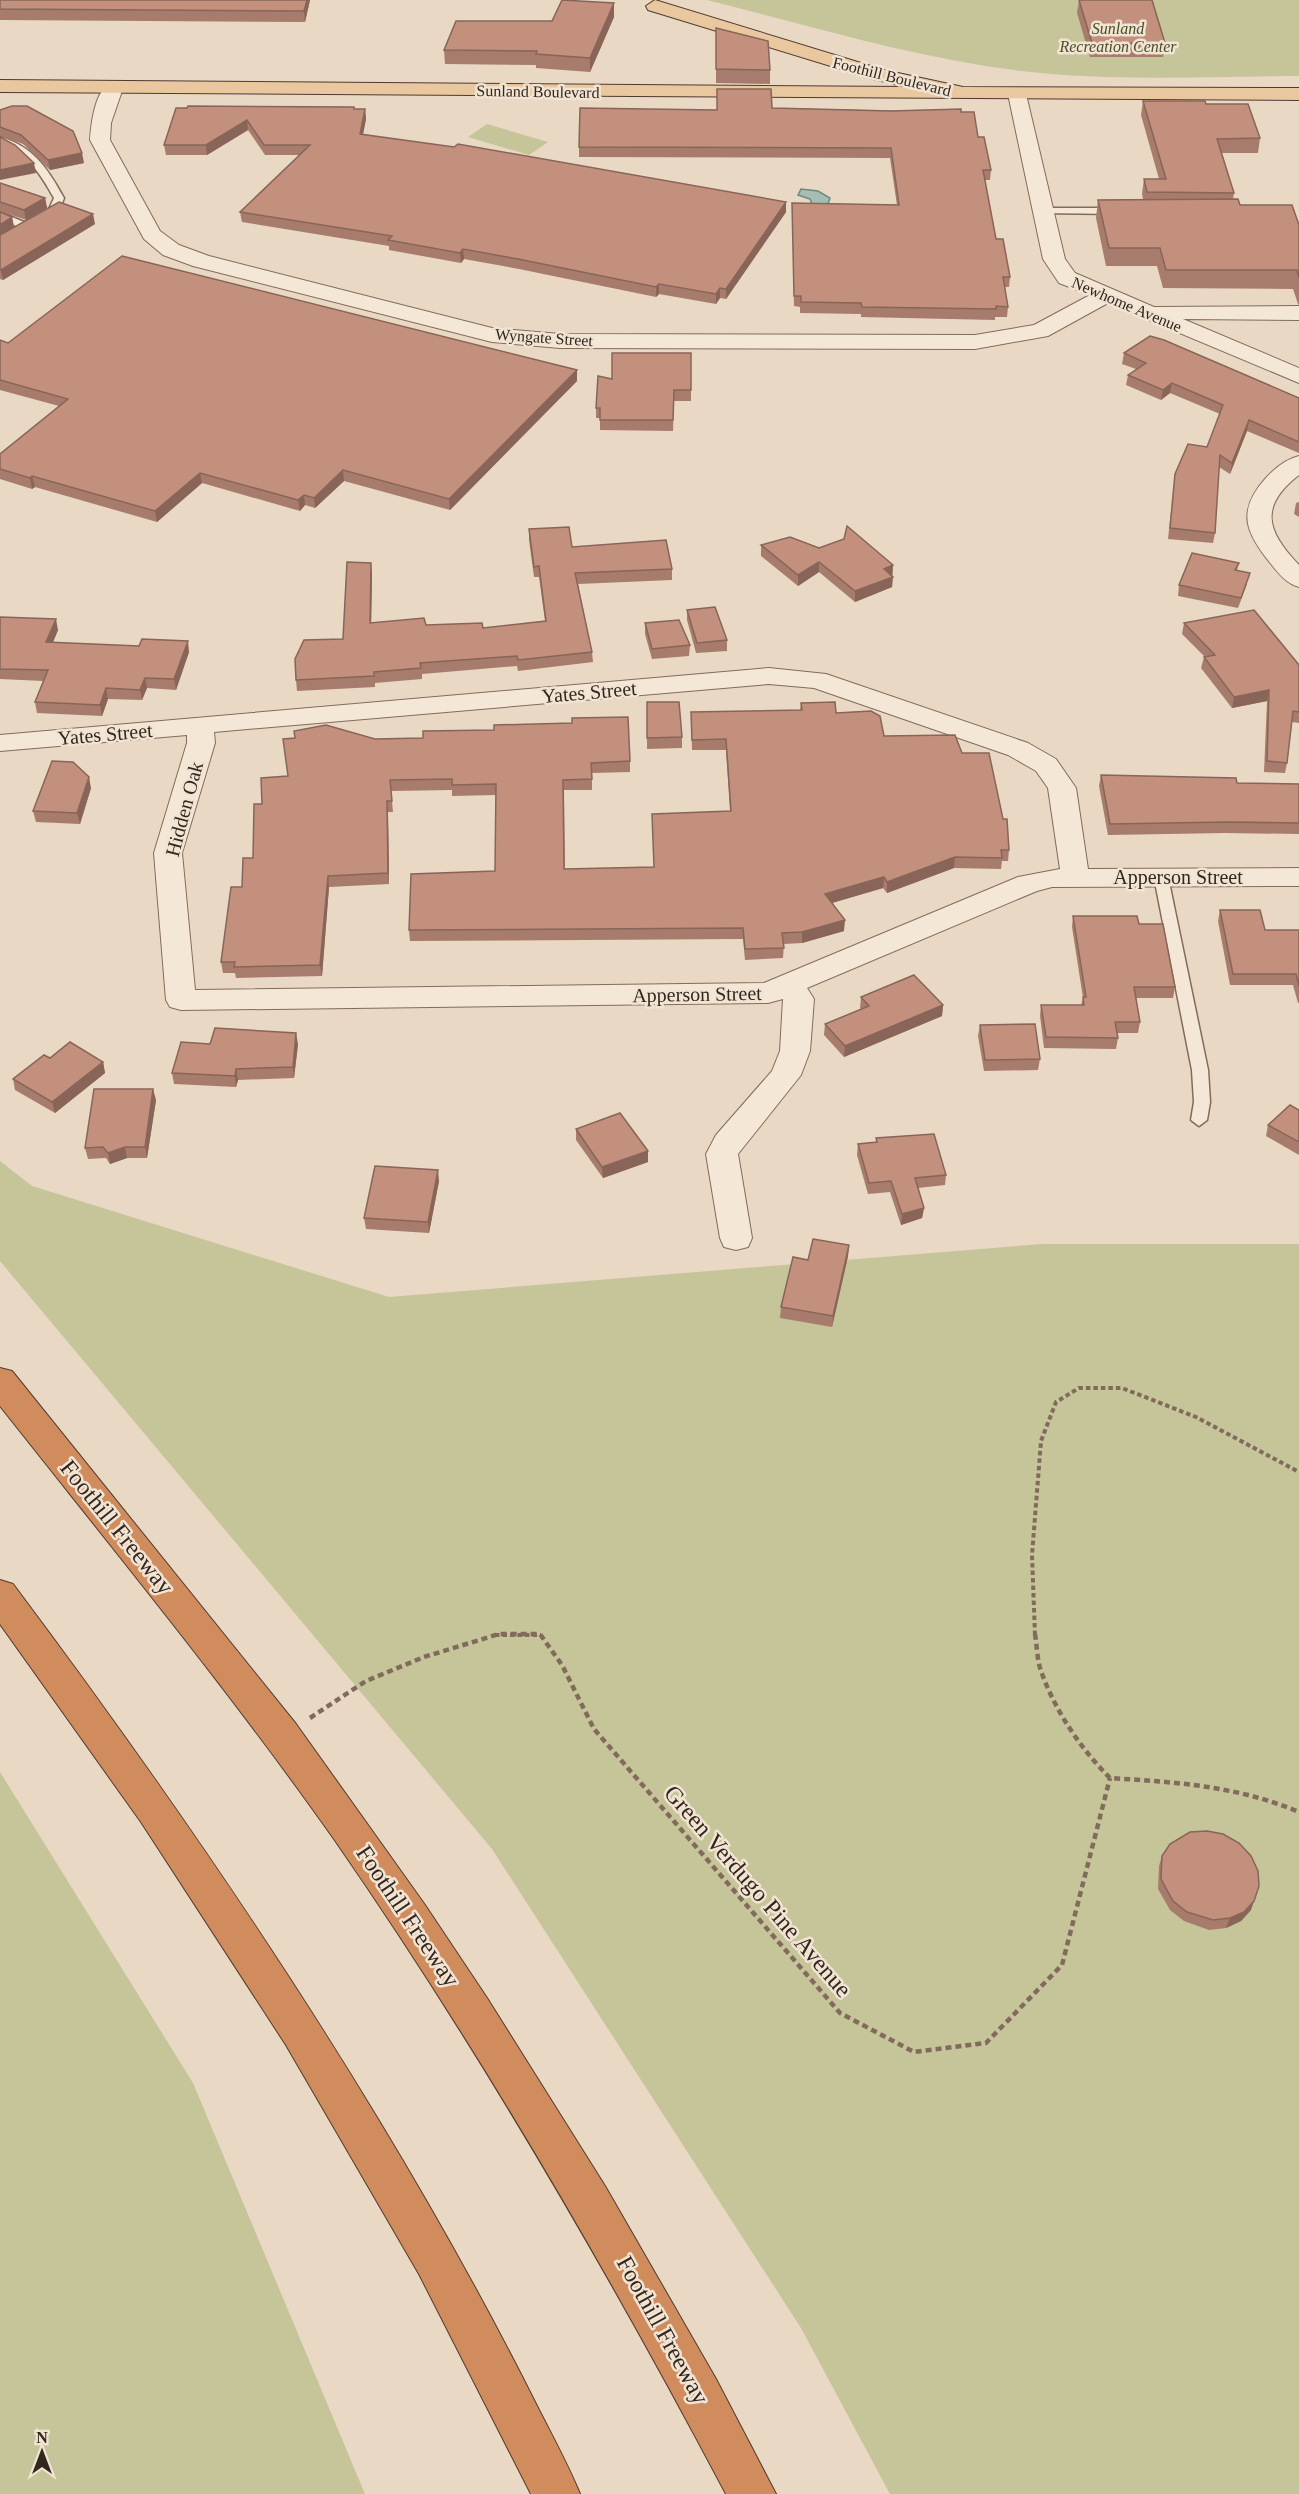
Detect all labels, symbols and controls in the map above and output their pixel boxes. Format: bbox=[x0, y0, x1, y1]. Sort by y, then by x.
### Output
park label: Sunland Recreation Center bbox=[1058, 20, 1177, 55]
street label: Foothill Boulevard bbox=[831, 54, 953, 99]
street label: Sunland Boulevard bbox=[476, 82, 600, 101]
street label: Newhome Avenue bbox=[1069, 274, 1184, 335]
street label: Wyngate Street bbox=[494, 326, 594, 350]
street label: Yates Street bbox=[541, 677, 638, 707]
street label: Yates Street bbox=[57, 719, 154, 749]
street label: Hidden Oak bbox=[161, 759, 207, 859]
street label: Apperson Street bbox=[1113, 866, 1243, 889]
street label: Apperson Street bbox=[632, 982, 762, 1007]
street label: Foothill Freeway bbox=[55, 1455, 179, 1599]
street label: Green Verdugo Pine Avenue bbox=[659, 1780, 857, 2002]
street label: Foothill Freeway bbox=[351, 1840, 465, 1992]
street label: Foothill Freeway bbox=[612, 2252, 714, 2408]
north arrow bbox=[12, 2422, 72, 2482]
text: N bbox=[36, 2429, 48, 2446]

